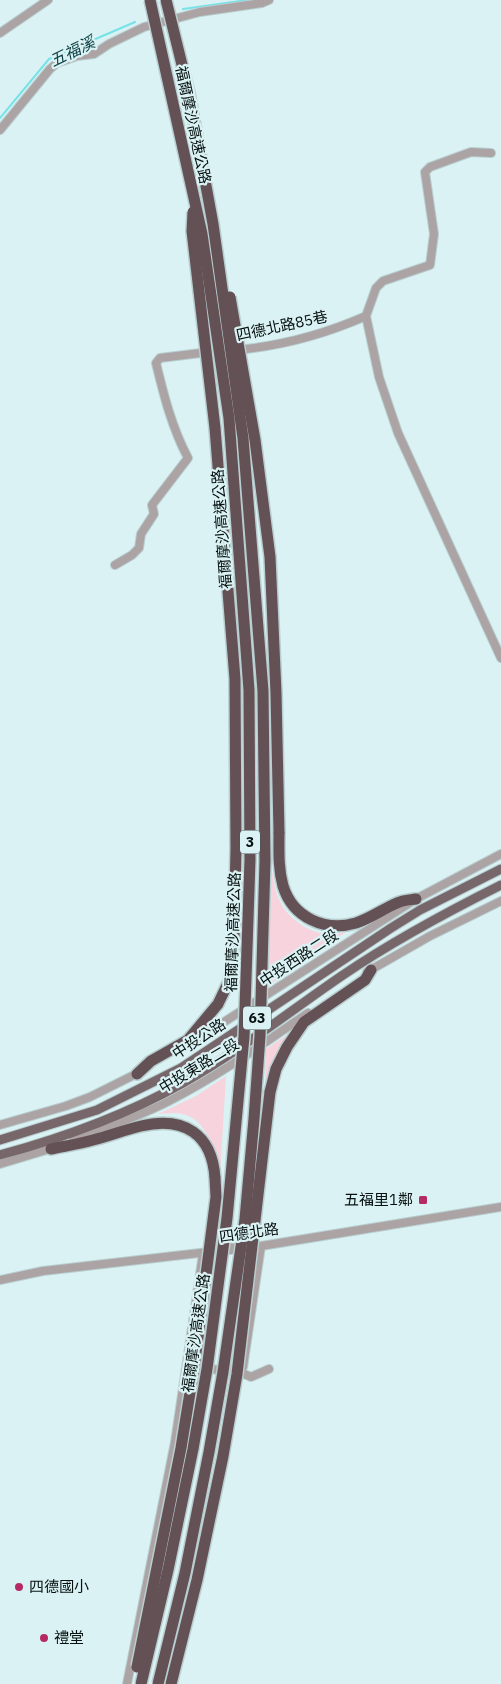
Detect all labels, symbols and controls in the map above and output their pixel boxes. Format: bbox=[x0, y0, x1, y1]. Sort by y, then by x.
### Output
water label: 五福溪 bbox=[46, 31, 100, 71]
street label: 福爾摩沙高速公路 bbox=[172, 64, 215, 186]
street label: 四德北路85巷 bbox=[234, 307, 329, 344]
street label: 福爾摩沙高速公路 bbox=[208, 469, 235, 590]
road number: 3 bbox=[240, 830, 260, 854]
street label: 福爾摩沙高速公路 bbox=[221, 872, 244, 992]
street label: 中投西路二段 bbox=[256, 925, 342, 990]
road number: 63 bbox=[243, 1006, 271, 1030]
street label: 中投公路 bbox=[168, 1014, 229, 1063]
street label: 中投東路二段 bbox=[155, 1034, 242, 1097]
place label: 五福里1鄰 bbox=[344, 1190, 413, 1209]
marker: 五福里1鄰 bbox=[417, 1194, 429, 1206]
street label: 四德北路 bbox=[218, 1219, 280, 1246]
street label: 福爾摩沙高速公路 bbox=[178, 1272, 213, 1394]
place label: 四德國小 bbox=[29, 1577, 89, 1596]
marker: 四德國小 bbox=[13, 1581, 25, 1593]
place label: 禮堂 bbox=[54, 1628, 84, 1647]
marker: 禮堂 bbox=[38, 1632, 50, 1644]

